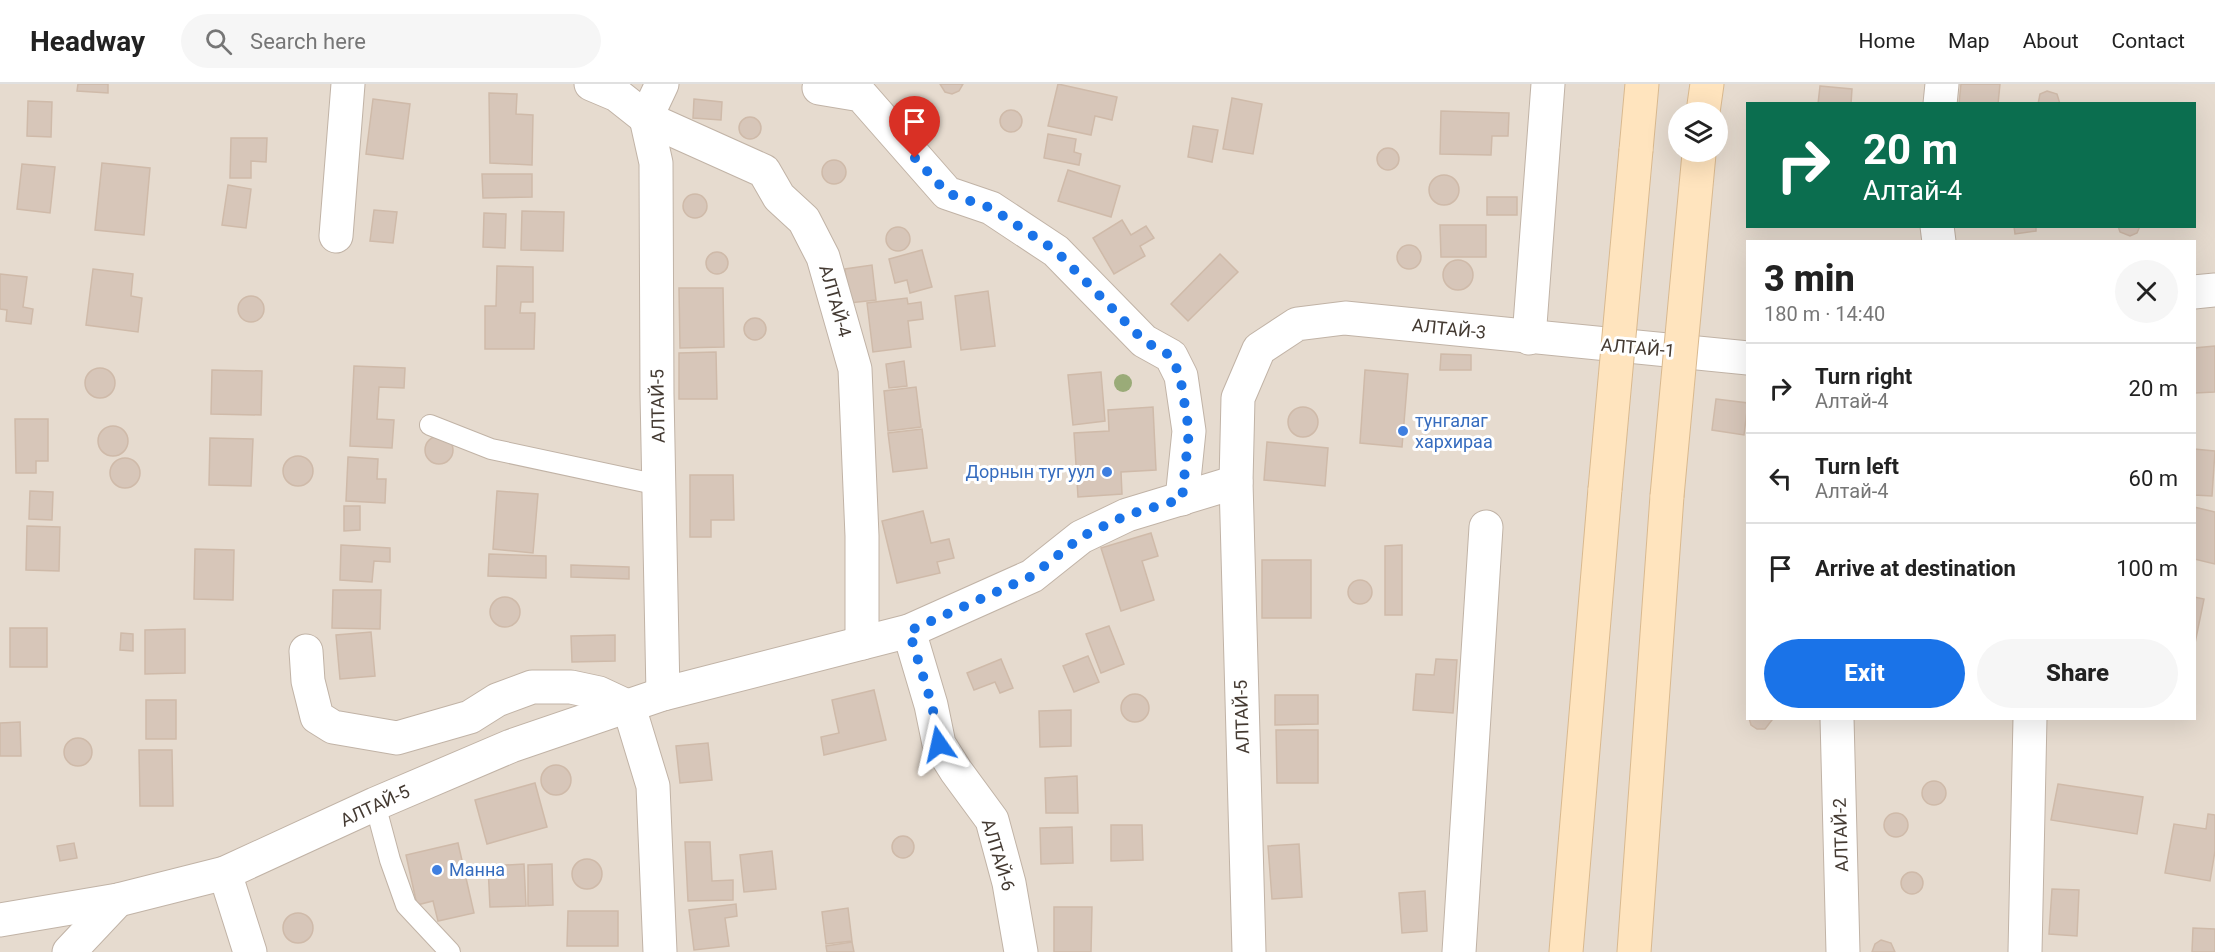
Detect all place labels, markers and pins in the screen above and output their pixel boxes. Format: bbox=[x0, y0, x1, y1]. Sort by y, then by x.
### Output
pin bbox=[889, 96, 940, 158]
place label: тунгалаг хархираа bbox=[1415, 410, 1493, 452]
marker: тунгалаг хархираа bbox=[1396, 424, 1410, 438]
place label: Дорнын туг уул bbox=[966, 461, 1095, 482]
marker: Дорнын туг уул bbox=[1100, 465, 1114, 479]
place label: Манна bbox=[449, 859, 505, 880]
marker: Манна bbox=[430, 863, 444, 877]

